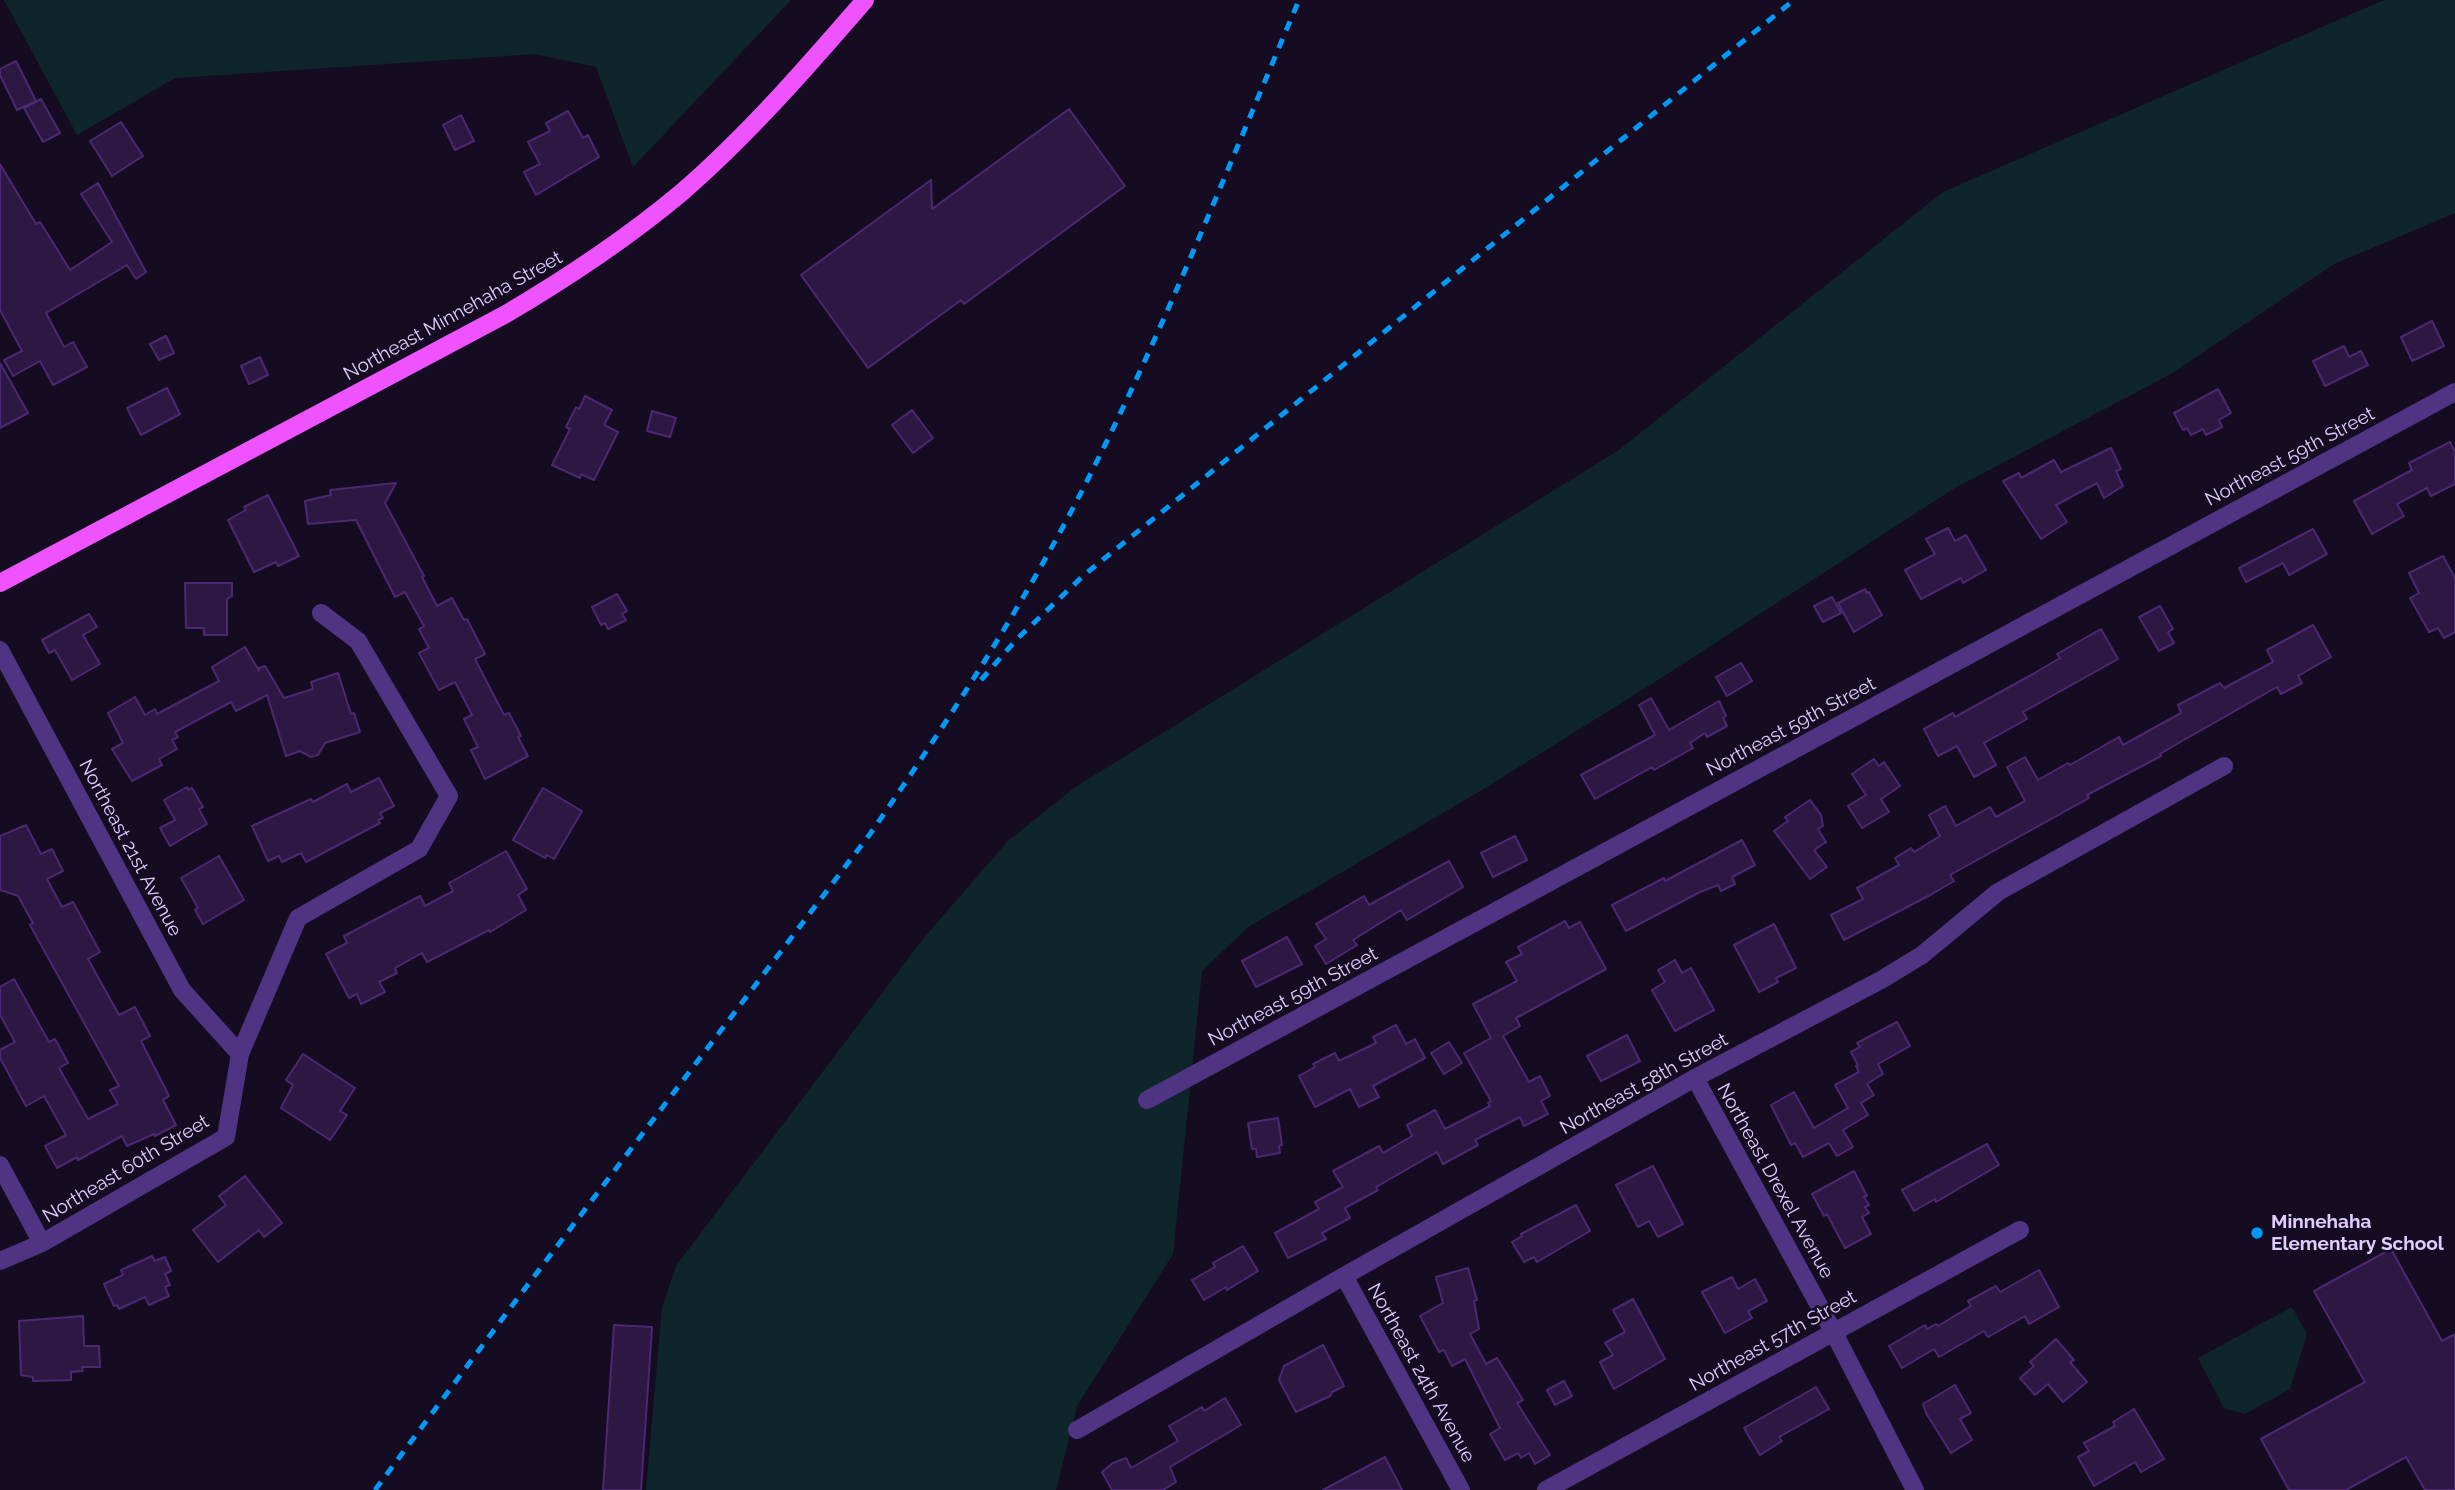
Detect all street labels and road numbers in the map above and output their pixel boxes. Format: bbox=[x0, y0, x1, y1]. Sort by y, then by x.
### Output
street label: Northeast Minnehaha Street bbox=[340, 246, 566, 386]
street label: Northeast 59th Street bbox=[2202, 403, 2378, 511]
street label: Northeast 59th Street bbox=[1703, 673, 1879, 781]
street label: Northeast 21st Avenue bbox=[74, 756, 186, 940]
street label: Northeast 59th Street bbox=[1205, 943, 1381, 1051]
street label: Northeast 58th Street bbox=[1556, 1028, 1732, 1140]
street label: Northeast Drexel Avenue bbox=[1712, 1079, 1838, 1283]
street label: Northeast 60th Street bbox=[39, 1110, 213, 1228]
street label: Northeast 24th Avenue bbox=[1362, 1280, 1480, 1466]
street label: Northeast 57th Street bbox=[1686, 1286, 1860, 1396]

